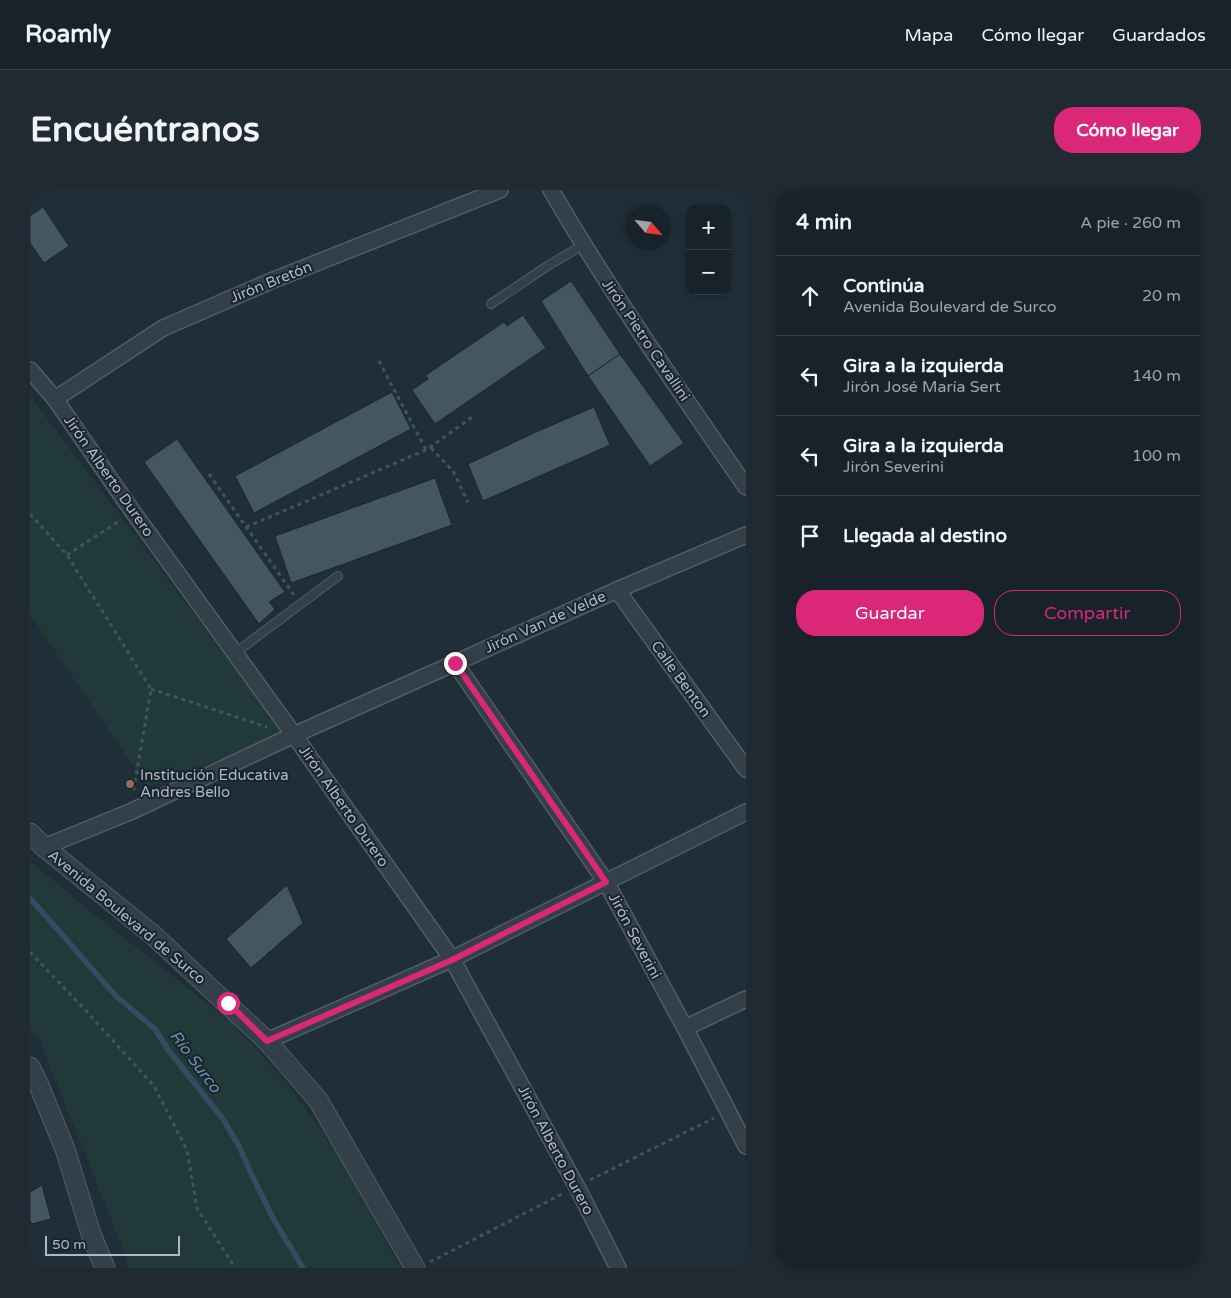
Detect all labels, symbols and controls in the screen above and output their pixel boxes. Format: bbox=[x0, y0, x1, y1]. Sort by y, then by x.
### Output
text: Roamly bbox=[25, 20, 111, 49]
text: Mapa bbox=[904, 24, 953, 46]
text: Cómo llegar bbox=[981, 24, 1084, 46]
text: Guardados bbox=[1112, 24, 1206, 46]
button: Cómo llegar bbox=[1054, 107, 1201, 153]
text: Encuéntranos bbox=[30, 109, 260, 151]
north arrow bbox=[626, 205, 671, 250]
map controls bbox=[686, 205, 731, 295]
button: + bbox=[686, 205, 731, 250]
text: 4 min bbox=[796, 210, 852, 235]
text: A pie · 260 m bbox=[1080, 213, 1181, 233]
button: − bbox=[686, 250, 731, 295]
street label: Jirón Bretón bbox=[227, 257, 315, 307]
street label: Jirón Pietro Cavallini bbox=[598, 275, 694, 405]
text: Continúa bbox=[843, 275, 925, 297]
icon: ahead bbox=[796, 282, 824, 310]
text: 20 m bbox=[1142, 286, 1181, 306]
text: Avenida Boulevard de Surco bbox=[843, 297, 1057, 317]
text: Gira a la izquierda bbox=[843, 355, 1004, 377]
icon: left bbox=[796, 362, 824, 390]
text: 140 m bbox=[1132, 366, 1181, 386]
text: Jirón José María Sert bbox=[843, 377, 1001, 397]
street label: Jirón Alberto Durero bbox=[60, 412, 158, 540]
text: Gira a la izquierda bbox=[843, 435, 1004, 457]
icon: left bbox=[796, 442, 824, 470]
text: 100 m bbox=[1132, 446, 1181, 466]
text: Jirón Severini bbox=[843, 457, 944, 477]
icon: arrive bbox=[796, 522, 824, 550]
text: Llegada al destino bbox=[843, 525, 1007, 547]
street label: Jirón Van de Velde bbox=[481, 587, 609, 657]
button: Guardar bbox=[796, 590, 984, 636]
button: Compartir bbox=[994, 590, 1181, 636]
street label: Calle Benton bbox=[647, 637, 715, 721]
route end bbox=[444, 652, 467, 675]
street label: Jirón Alberto Durero bbox=[295, 742, 393, 870]
place label: Institución Educativa Andres Bello bbox=[140, 766, 289, 801]
marker: Institución Educativa Andres Bello bbox=[124, 778, 136, 790]
street label: Avenida Boulevard de Surco bbox=[45, 846, 209, 988]
street label: Jirón Severini bbox=[605, 890, 665, 982]
route start bbox=[217, 992, 240, 1015]
water label: Río Surco bbox=[165, 1027, 226, 1098]
street label: Jirón Alberto Durero bbox=[514, 1082, 598, 1218]
scale bar bbox=[45, 1233, 180, 1256]
text: 50 m bbox=[52, 1236, 86, 1253]

